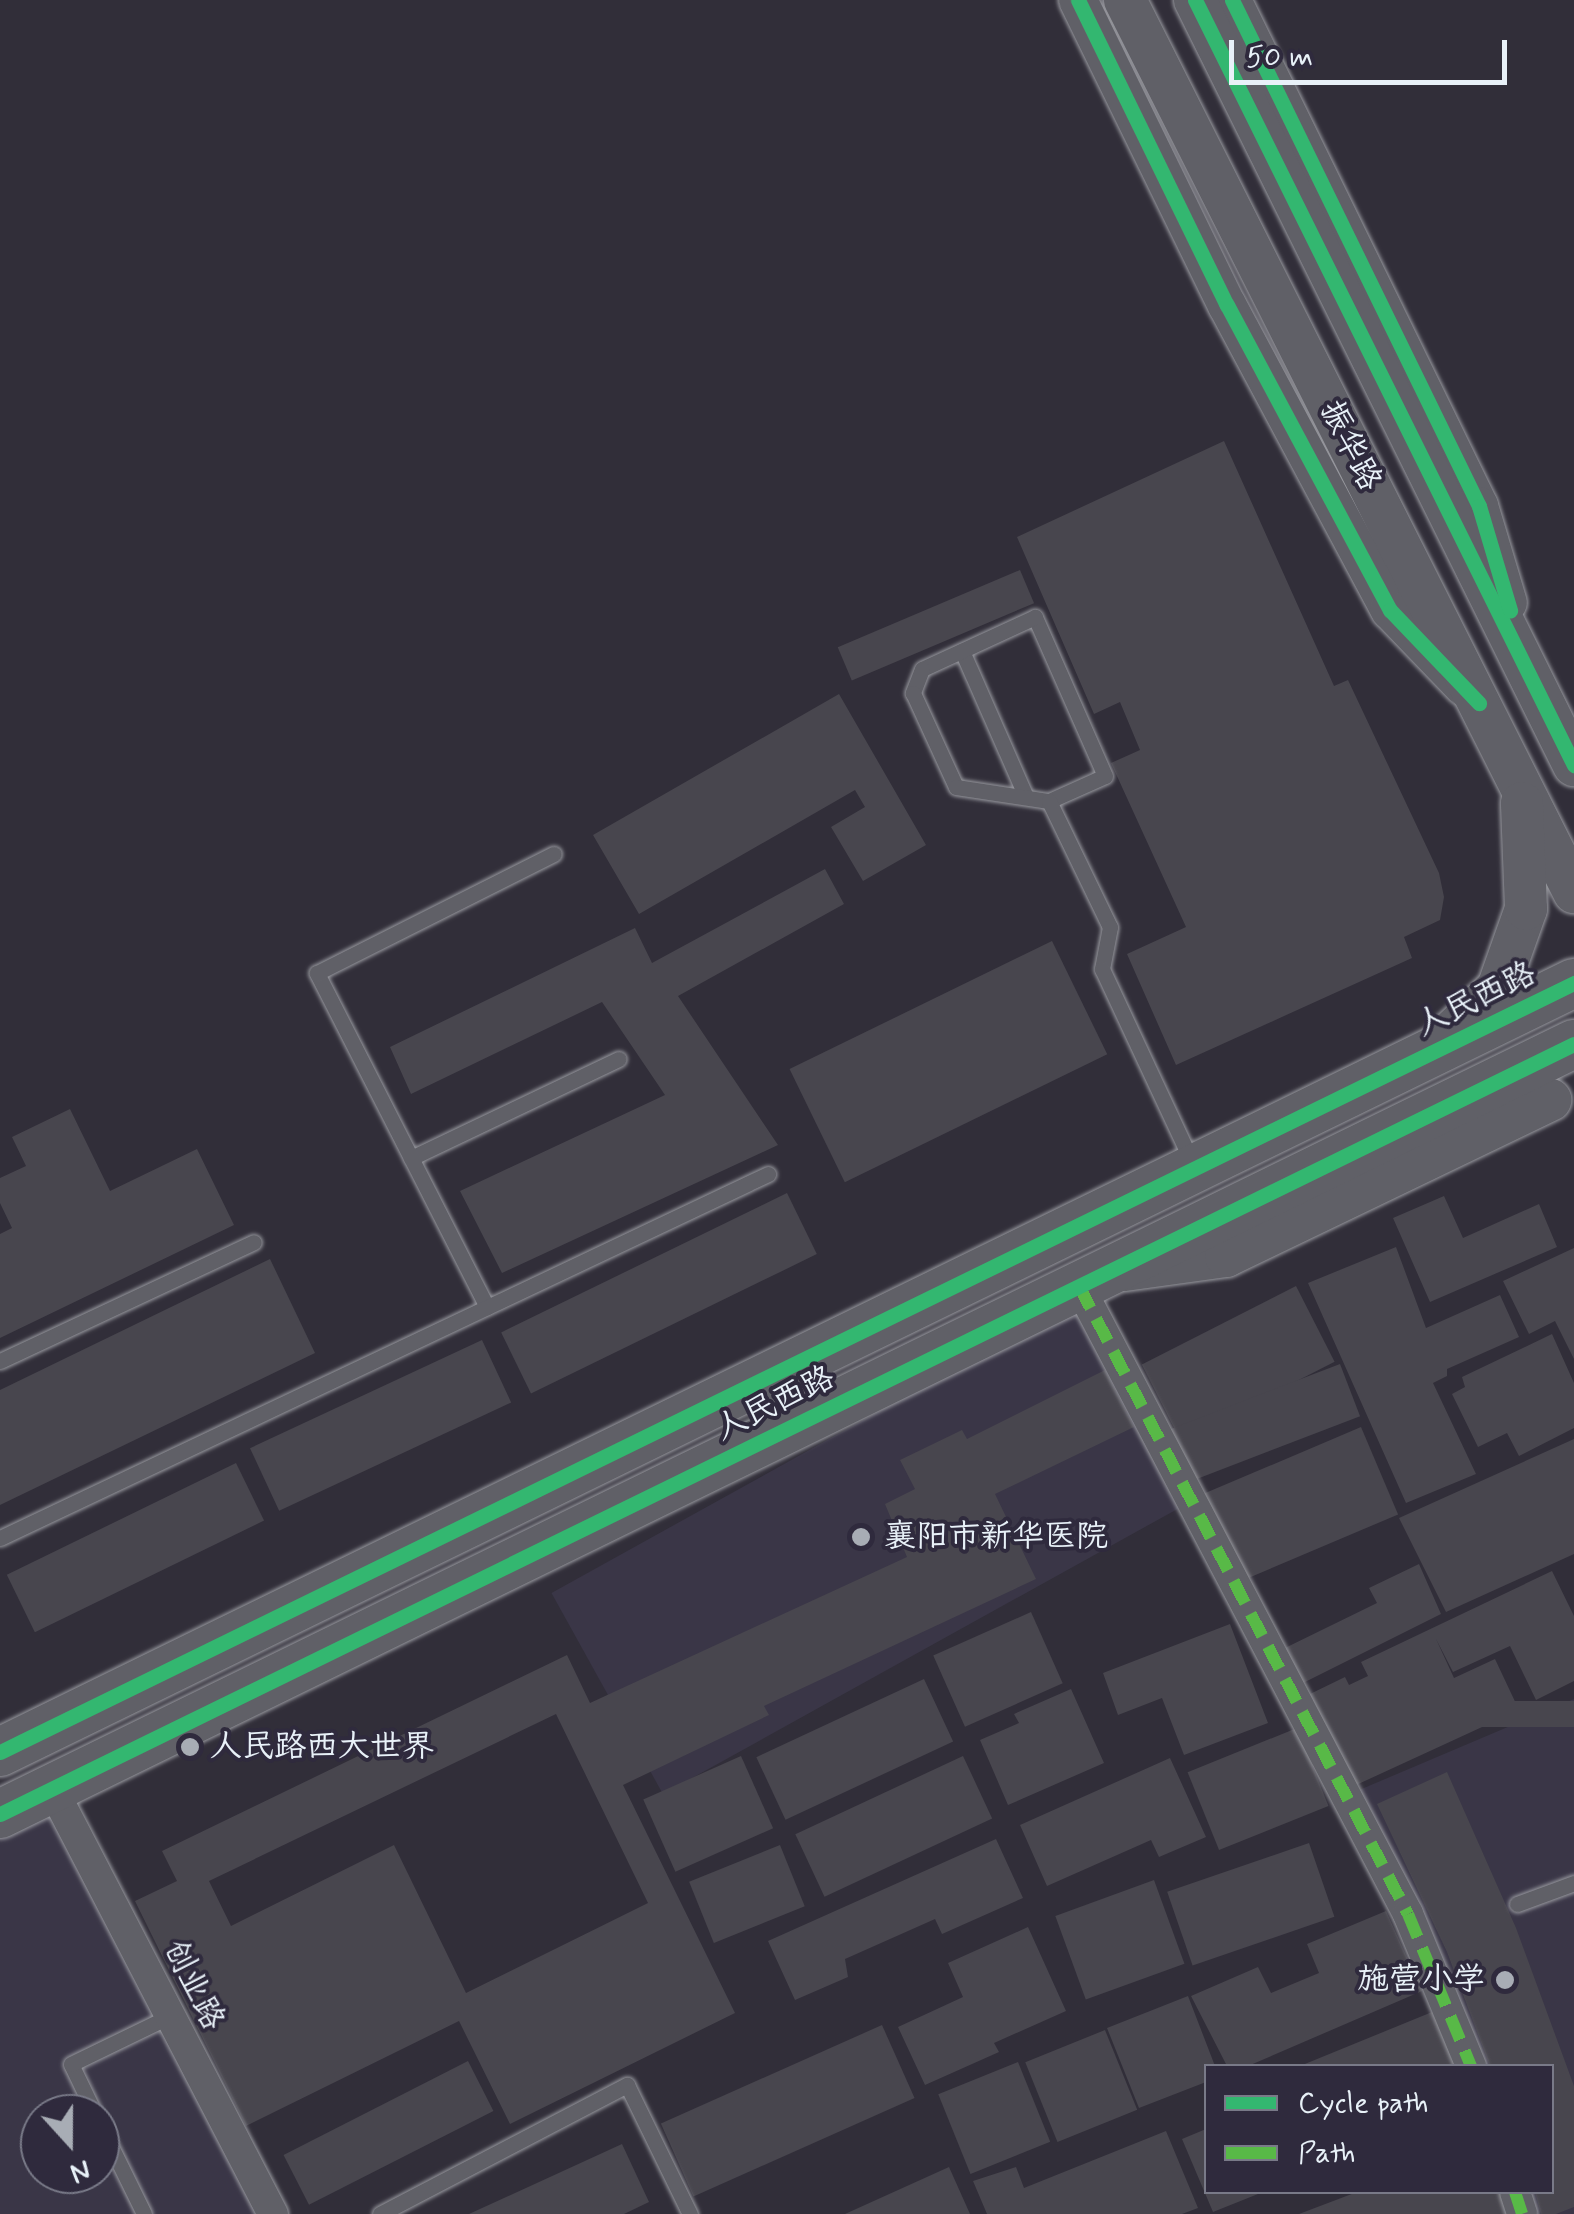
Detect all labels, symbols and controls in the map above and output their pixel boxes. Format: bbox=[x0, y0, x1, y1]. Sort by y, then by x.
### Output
scale bar bbox=[1234, 20, 1512, 82]
text: 50 m bbox=[1246, 38, 1313, 77]
street label: 振华路 bbox=[1311, 395, 1389, 497]
street label: 人民西路 bbox=[1410, 955, 1542, 1045]
street label: 人民西路 bbox=[709, 1359, 841, 1449]
place label: 襄阳市新华医院 bbox=[884, 1518, 1108, 1556]
marker: 襄阳市新华医院 bbox=[848, 1524, 874, 1550]
place label: 人民路西大世界 bbox=[210, 1728, 434, 1766]
marker: 人民路西大世界 bbox=[179, 1736, 201, 1758]
street label: 创业路 bbox=[154, 1934, 232, 2036]
place label: 施营小学 bbox=[1357, 1961, 1485, 1999]
marker: 施营小学 bbox=[1494, 1969, 1516, 1991]
legend bbox=[1204, 2064, 1554, 2194]
text: Cycle path bbox=[1298, 2084, 1429, 2123]
north arrow bbox=[20, 2094, 120, 2194]
text: Path bbox=[1298, 2134, 1356, 2173]
text: N bbox=[65, 2150, 96, 2191]

